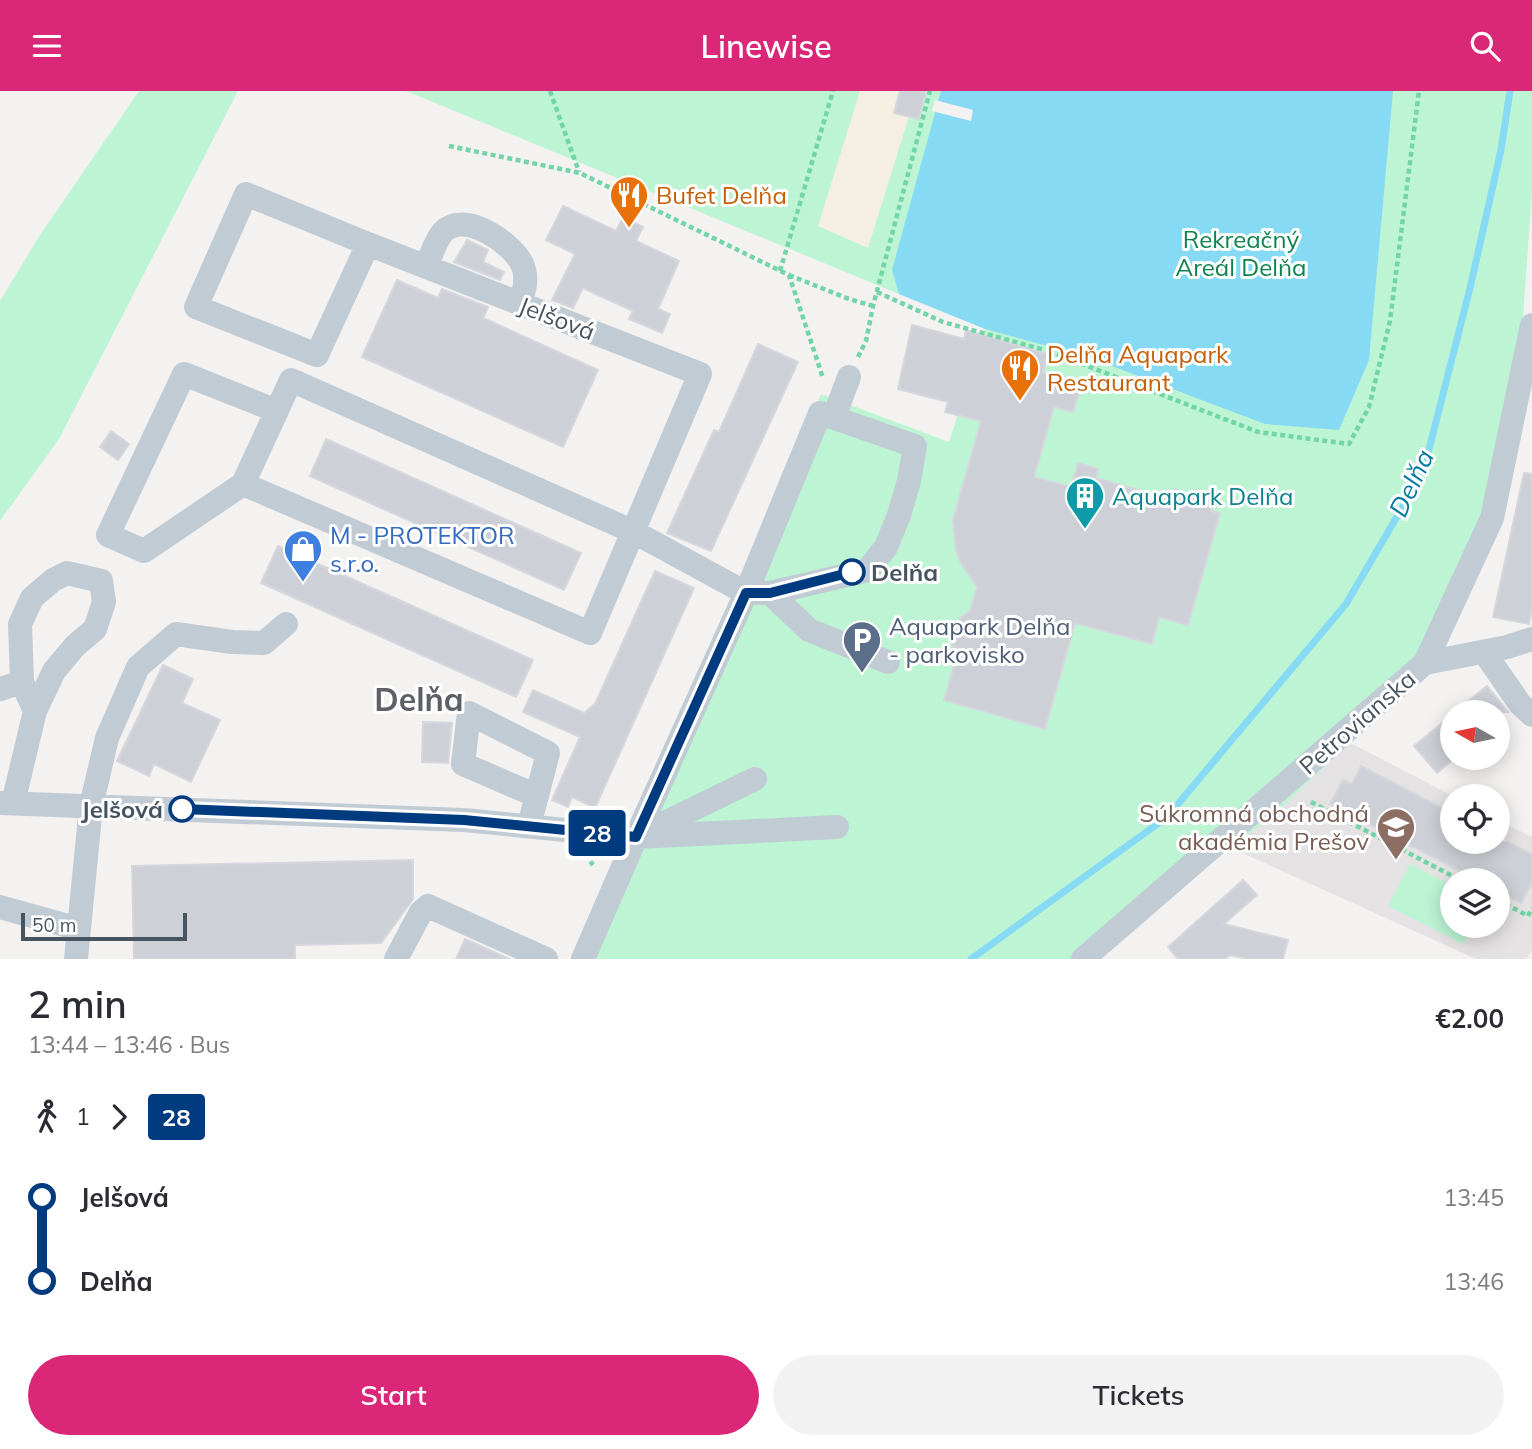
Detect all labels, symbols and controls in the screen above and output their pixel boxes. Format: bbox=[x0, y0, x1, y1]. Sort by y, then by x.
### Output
text: Linewise bbox=[700, 26, 832, 66]
icon: menu bbox=[28, 27, 66, 65]
icon: search bbox=[1466, 27, 1504, 65]
restaurant icon: Bufet Delňa bbox=[608, 174, 650, 229]
place label: Bufet Delňa bbox=[656, 180, 787, 210]
park label: Rekreačný Areál Delňa bbox=[1176, 224, 1306, 282]
street label: Jelšová bbox=[515, 290, 599, 346]
place label: Delňa Aquapark Restaurant bbox=[1047, 339, 1229, 397]
restaurant icon: Delňa Aquapark Restaurant bbox=[999, 347, 1041, 402]
water label: Delňa bbox=[1381, 444, 1441, 522]
building icon: Aquapark Delňa bbox=[1064, 475, 1106, 530]
place label: Aquapark Delňa bbox=[1112, 481, 1293, 511]
place label: M - PROTEKTOR s.r.o. bbox=[330, 520, 515, 578]
shop icon: M - PROTEKTOR s.r.o. bbox=[282, 528, 324, 583]
place label: Delňa bbox=[871, 557, 938, 587]
marker: Delňa bbox=[839, 559, 865, 585]
place label: Aquapark Delňa - parkovisko bbox=[889, 611, 1070, 669]
parking icon: Aquapark Delňa - parkovisko bbox=[841, 619, 883, 674]
street label: Petrovianska bbox=[1293, 663, 1421, 781]
district label: Delňa bbox=[374, 679, 464, 719]
north arrow bbox=[1440, 700, 1510, 770]
map controls bbox=[1440, 700, 1510, 938]
button: locate bbox=[1440, 784, 1510, 854]
place label: Jelšová bbox=[81, 794, 163, 824]
marker: Jelšová bbox=[169, 796, 195, 822]
place label: Súkromná obchodná akadémia Prešov bbox=[1139, 798, 1369, 856]
school or university icon: Súkromná obchodná akadémia Prešov bbox=[1375, 806, 1417, 861]
line badge: 28 bbox=[566, 810, 628, 856]
text: 28 bbox=[583, 818, 611, 848]
button: layers bbox=[1440, 868, 1510, 938]
scale bar bbox=[21, 910, 187, 942]
text: 50 m bbox=[32, 913, 76, 937]
text: 2 min bbox=[28, 980, 127, 1028]
text: €2.00 bbox=[1435, 1002, 1504, 1035]
text: 13:44 – 13:46 · Bus bbox=[28, 1030, 230, 1059]
icon: walk bbox=[28, 1098, 66, 1136]
icon: forward bbox=[100, 1098, 138, 1136]
text: 1 bbox=[76, 1102, 90, 1131]
text: 28 bbox=[162, 1102, 191, 1132]
text: Jelšová bbox=[80, 1181, 169, 1214]
text: 13:45 bbox=[1444, 1183, 1504, 1212]
text: Delňa bbox=[80, 1265, 153, 1298]
text: 13:46 bbox=[1444, 1267, 1504, 1296]
button: Start bbox=[28, 1355, 759, 1435]
button: Tickets bbox=[773, 1355, 1504, 1435]

